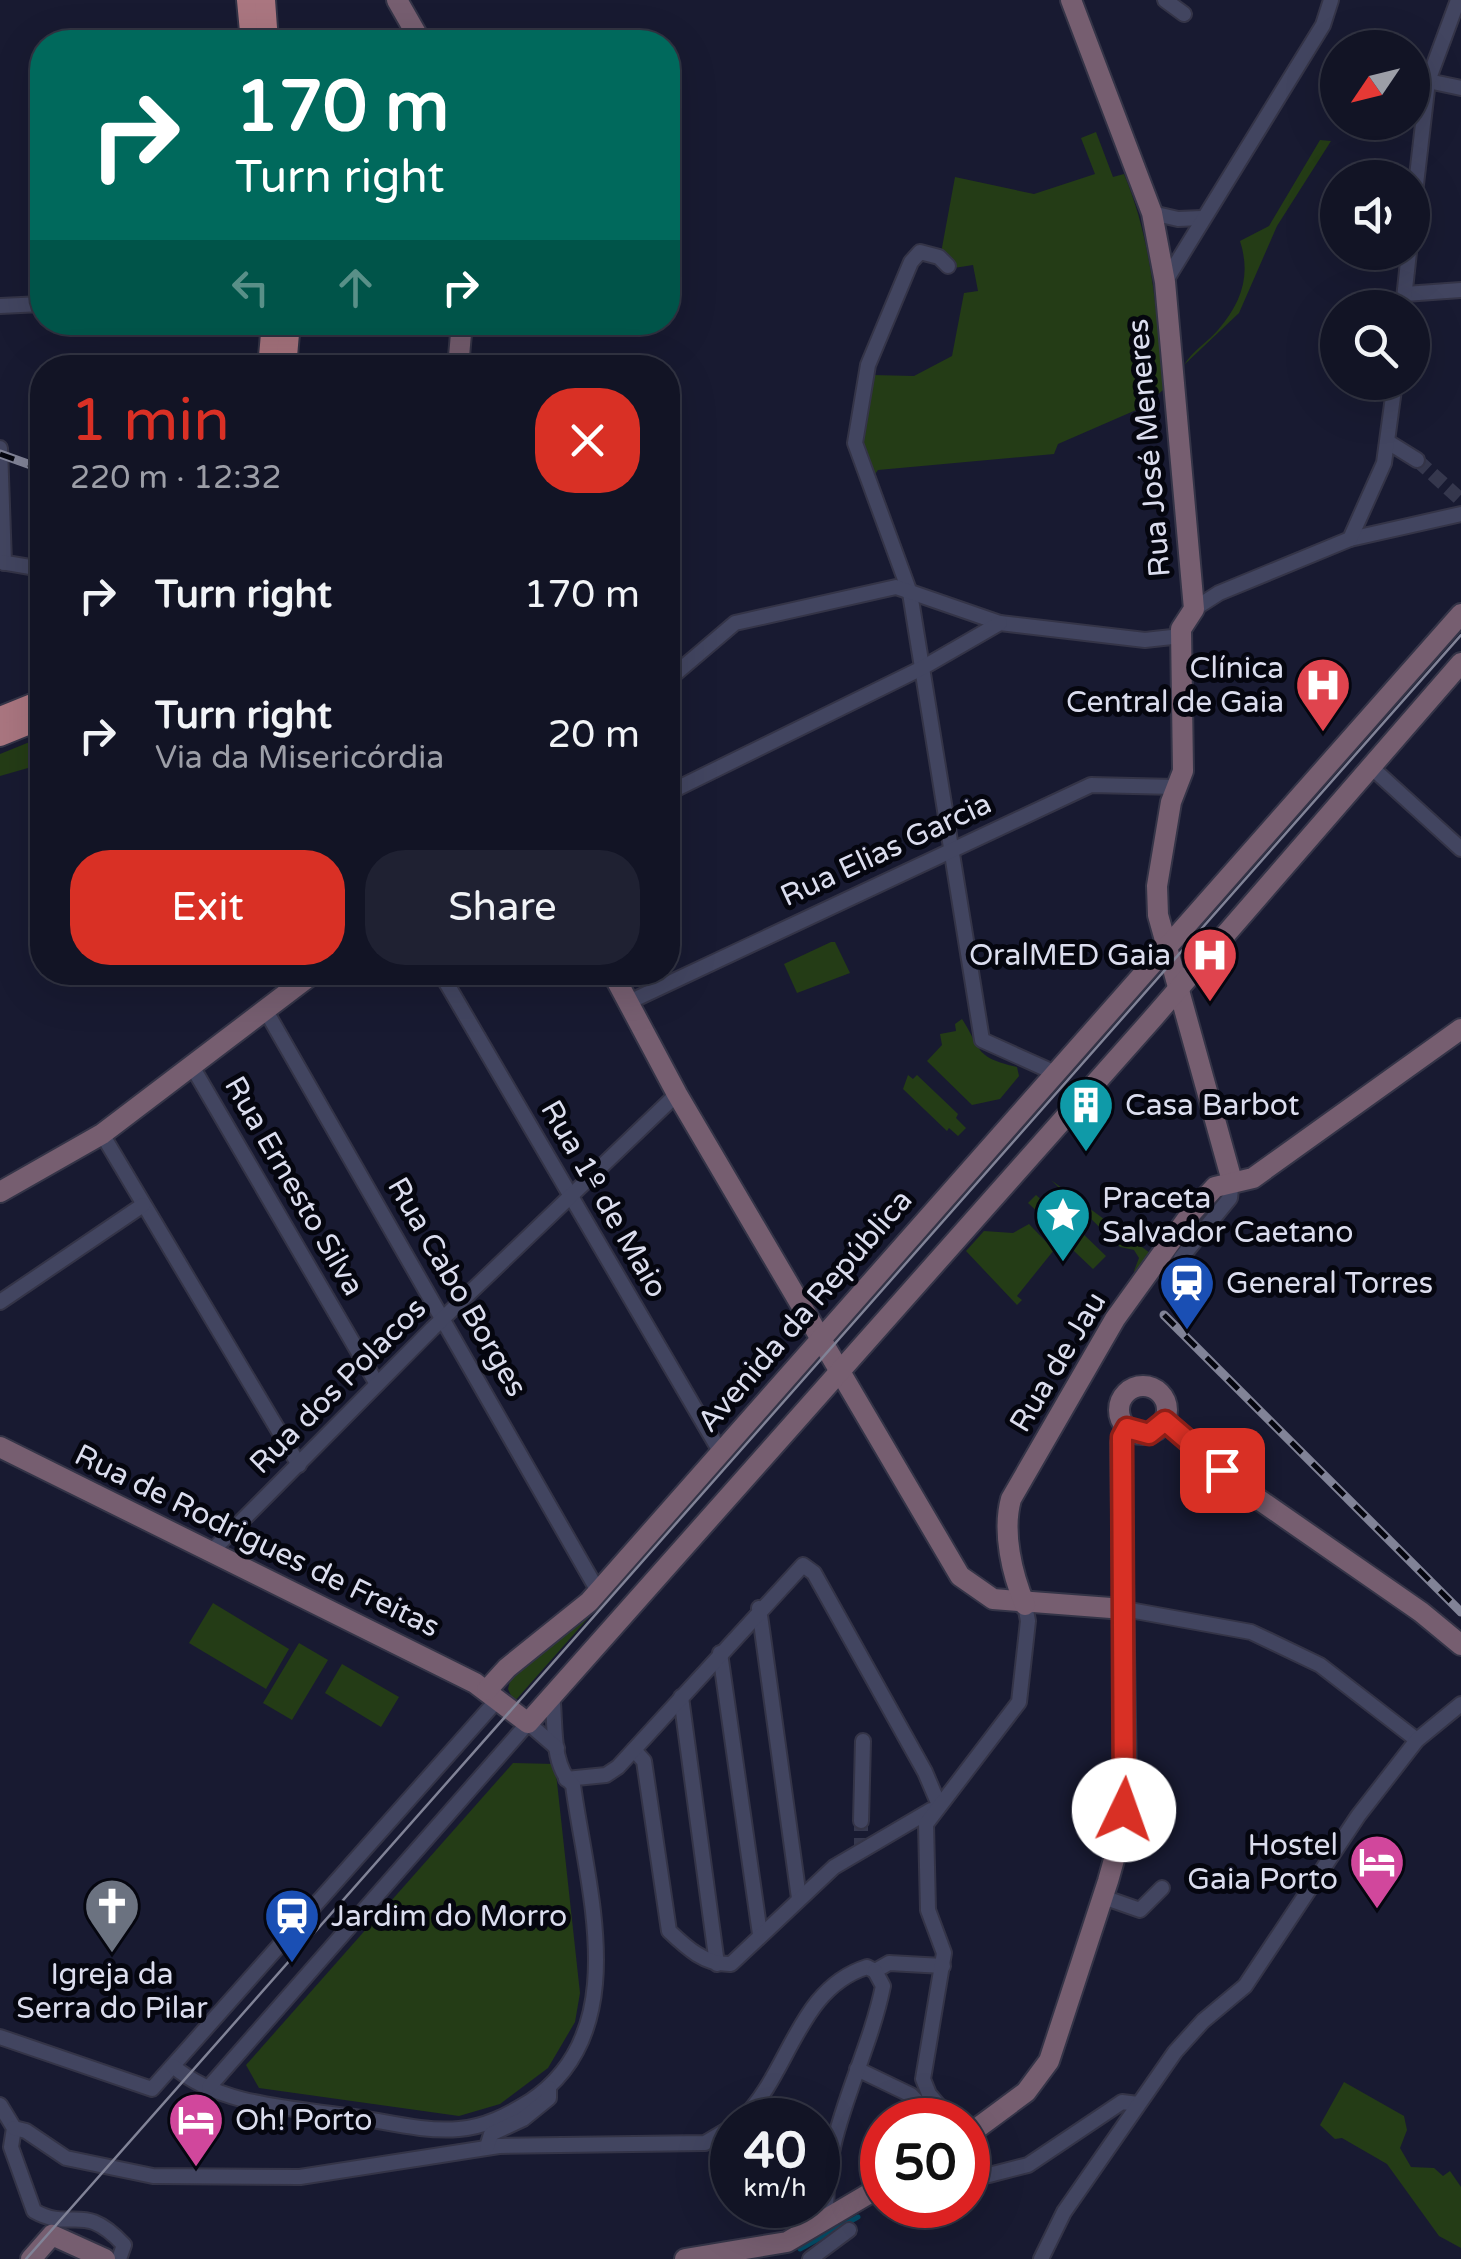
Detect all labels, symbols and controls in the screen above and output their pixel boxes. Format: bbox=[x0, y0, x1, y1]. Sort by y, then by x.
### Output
north arrow bbox=[1320, 30, 1430, 140]
map controls bbox=[1320, 30, 1430, 400]
text: 170 m bbox=[235, 66, 449, 150]
icon: right bbox=[70, 70, 200, 200]
text: Turn right bbox=[235, 151, 444, 205]
button: sound bbox=[1320, 160, 1430, 270]
icon: left bbox=[223, 260, 278, 315]
icon: ahead bbox=[328, 260, 383, 315]
icon: right bbox=[433, 260, 488, 315]
button: search bbox=[1320, 290, 1430, 400]
street label: Rua José Meneres bbox=[1119, 317, 1179, 579]
text: 1 min bbox=[70, 385, 230, 457]
button: close bbox=[535, 388, 640, 493]
text: 220 m · 12:32 bbox=[70, 459, 282, 497]
icon: right bbox=[70, 568, 125, 623]
text: Turn right bbox=[155, 572, 332, 618]
text: 170 m bbox=[524, 572, 640, 618]
place label: Clínica Central de Gaia bbox=[1066, 650, 1284, 721]
hospital icon: Clínica Central de Gaia bbox=[1293, 655, 1353, 734]
text: Turn right bbox=[155, 693, 332, 739]
icon: right bbox=[70, 708, 125, 763]
text: 20 m bbox=[548, 712, 640, 758]
text: Via da Misericórdia bbox=[155, 739, 444, 777]
street label: Rua Elias Garcia bbox=[775, 785, 997, 915]
button: Exit bbox=[70, 850, 345, 965]
button: Share bbox=[365, 850, 640, 965]
hospital icon: OralMED Gaia bbox=[1180, 925, 1240, 1004]
place label: OralMED Gaia bbox=[969, 937, 1171, 974]
street label: Rua Ernesto Silva bbox=[216, 1070, 372, 1302]
building icon: Casa Barbot bbox=[1056, 1075, 1116, 1154]
place label: Casa Barbot bbox=[1125, 1087, 1299, 1124]
street label: Rua 1º de Maio bbox=[533, 1094, 675, 1304]
street label: Rua Cabo Borges bbox=[379, 1171, 535, 1403]
place label: Praceta Salvador Caetano bbox=[1102, 1180, 1353, 1251]
street label: Avenida da República bbox=[690, 1182, 920, 1440]
place icon: Praceta Salvador Caetano bbox=[1033, 1185, 1093, 1264]
station icon: General Torres bbox=[1157, 1253, 1217, 1332]
place label: General Torres bbox=[1226, 1265, 1433, 1302]
street label: Rua de Jau bbox=[1002, 1285, 1114, 1439]
street label: Rua dos Polacos bbox=[242, 1290, 434, 1482]
pin bbox=[1180, 1428, 1265, 1513]
street label: Rua de Rodrigues de Freitas bbox=[69, 1436, 445, 1646]
icon: arrive bbox=[1195, 1443, 1250, 1498]
position arrow bbox=[1072, 1758, 1176, 1862]
place label: Hostel Gaia Porto bbox=[1187, 1827, 1338, 1898]
hotel icon: Hostel Gaia Porto bbox=[1347, 1832, 1407, 1911]
church icon: Igreja da Serra do Pilar bbox=[82, 1876, 142, 1955]
station icon: Jardim do Morro bbox=[262, 1886, 322, 1965]
place label: Jardim do Morro bbox=[331, 1898, 567, 1935]
place label: Igreja da Serra do Pilar bbox=[16, 1956, 208, 2027]
hotel icon: Oh! Porto bbox=[166, 2090, 226, 2169]
speed limit sign: 50 bbox=[860, 2098, 990, 2228]
place label: Oh! Porto bbox=[235, 2102, 373, 2139]
text: 40 bbox=[744, 2121, 806, 2181]
text: km/h bbox=[744, 2173, 806, 2203]

